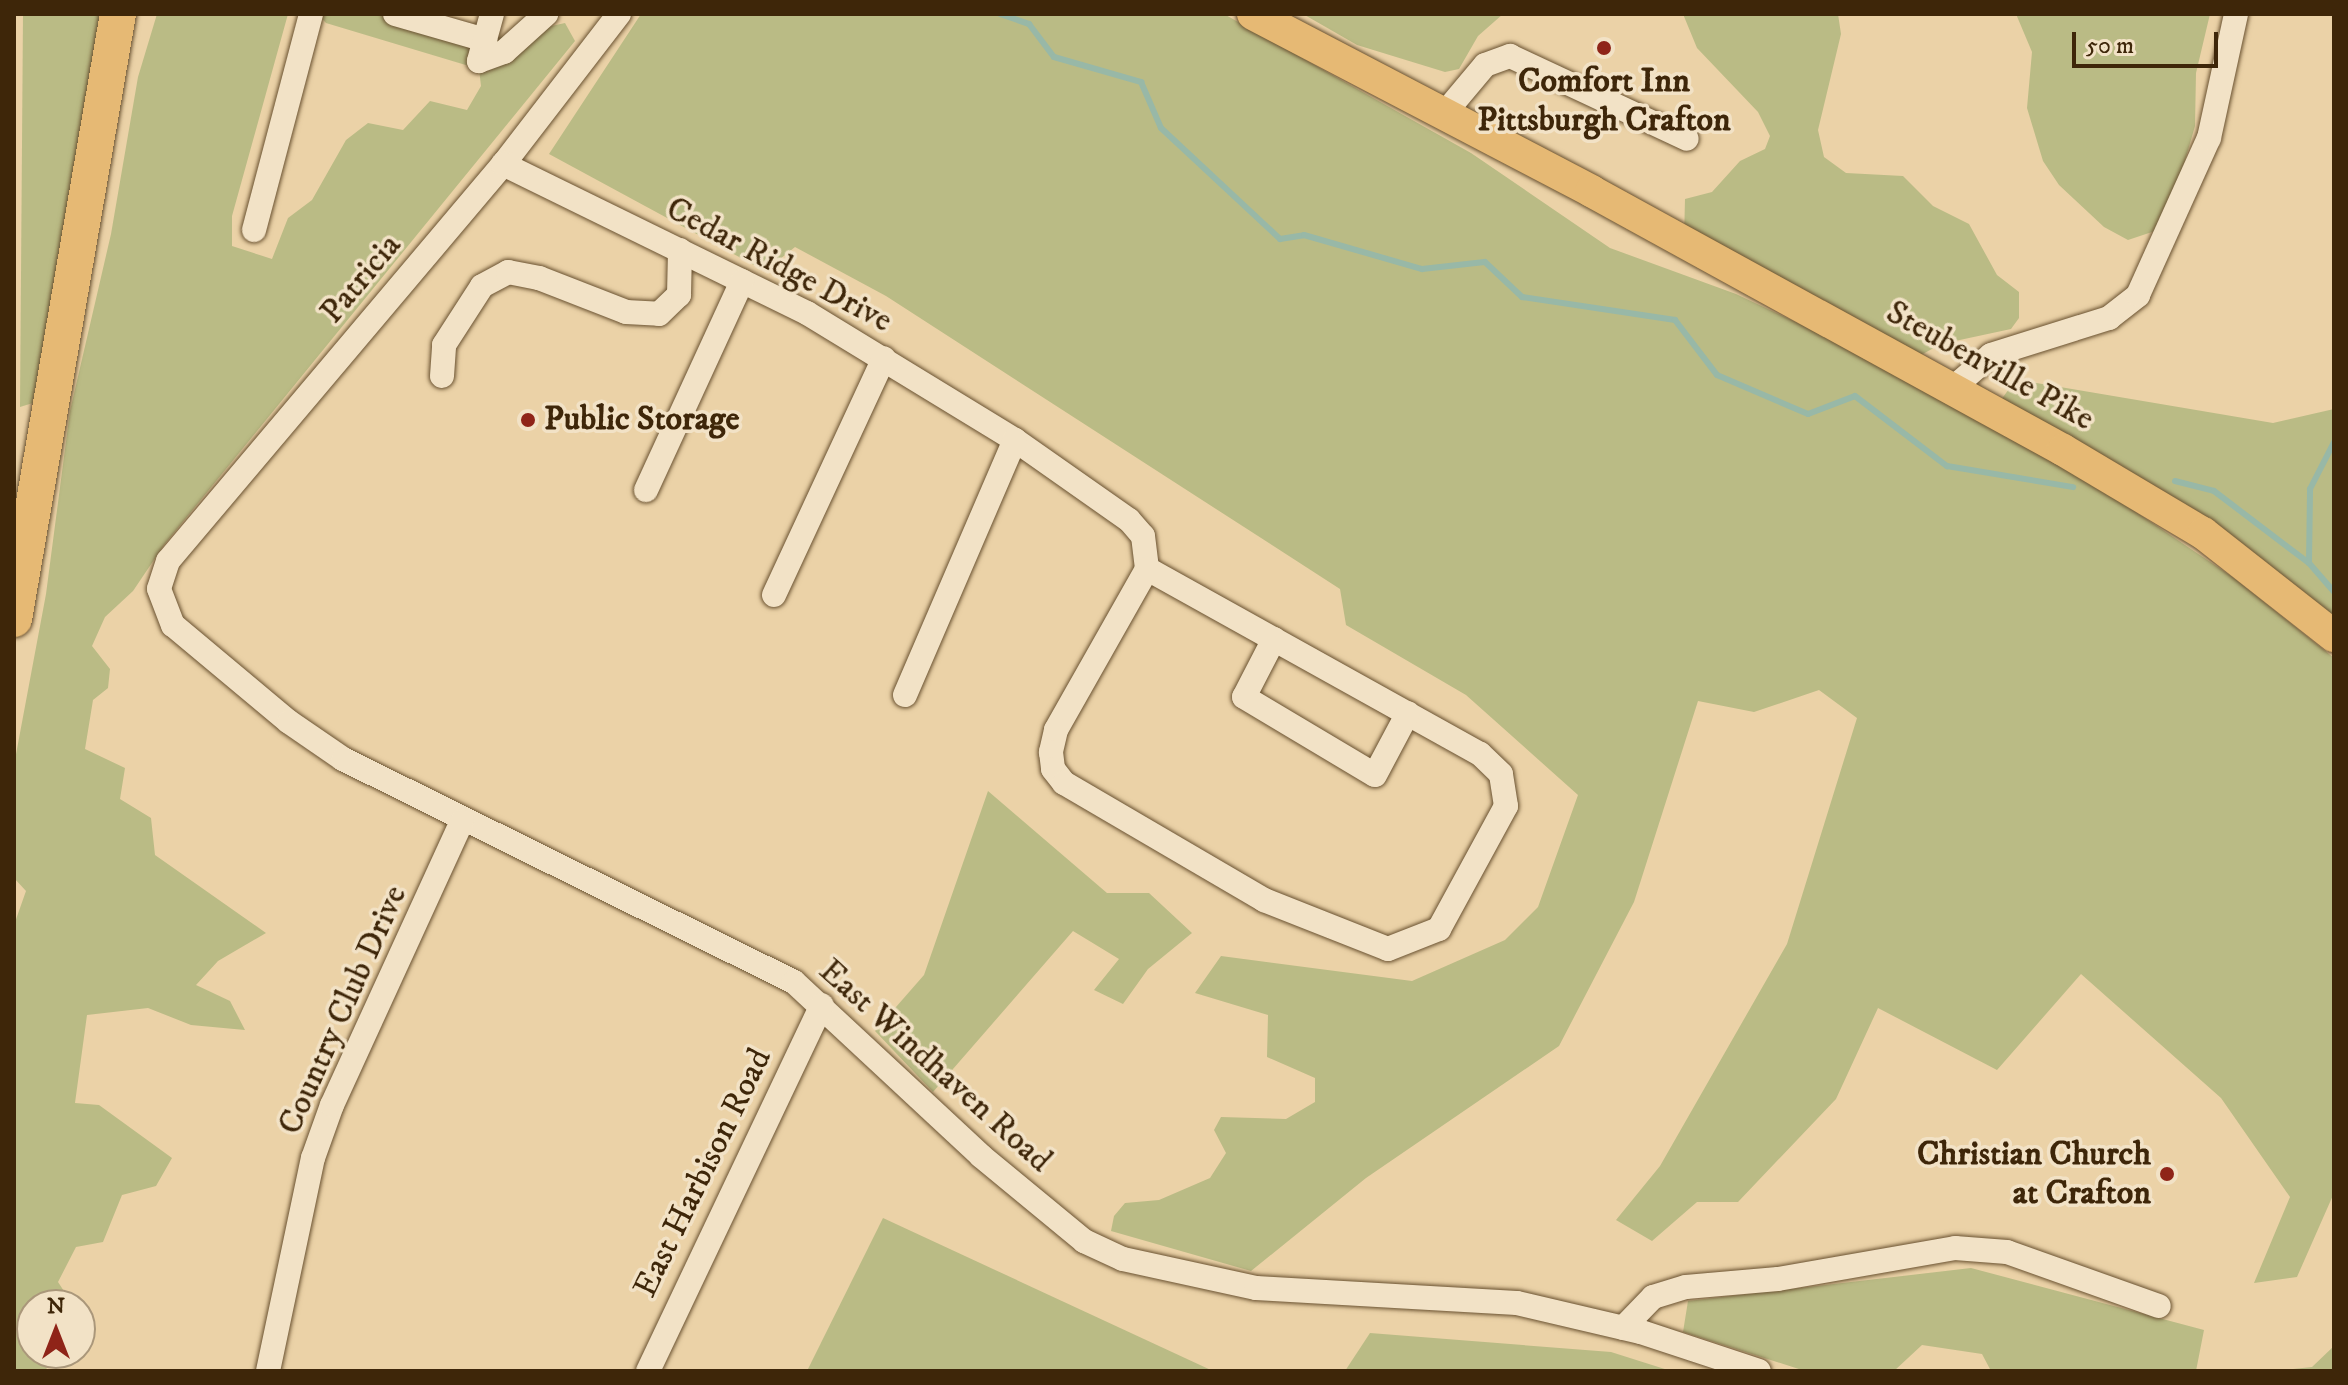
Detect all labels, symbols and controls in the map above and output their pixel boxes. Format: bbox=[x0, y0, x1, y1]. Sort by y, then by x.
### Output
scale bar bbox=[2076, 16, 2222, 66]
text: 50 m bbox=[2086, 31, 2134, 61]
marker: Comfort Inn Pittsburgh Crafton bbox=[1595, 39, 1613, 57]
place label: Comfort Inn Pittsburgh Crafton bbox=[1477, 61, 1731, 140]
street label: Cedar Ridge Drive bbox=[659, 188, 899, 342]
street label: Patricia bbox=[312, 226, 410, 332]
street label: Steubenville Pike bbox=[1879, 292, 2101, 440]
place label: Public Storage bbox=[544, 400, 740, 440]
marker: Public Storage bbox=[519, 411, 537, 429]
street label: Country Club Drive bbox=[270, 879, 416, 1141]
street label: East Windhaven Road bbox=[810, 951, 1060, 1181]
street label: East Harbison Road bbox=[625, 1042, 781, 1304]
place label: Christian Church at Crafton bbox=[1917, 1134, 2151, 1214]
marker: Christian Church at Crafton bbox=[2158, 1165, 2176, 1183]
north arrow bbox=[16, 1289, 96, 1369]
text: N bbox=[47, 1293, 65, 1320]

